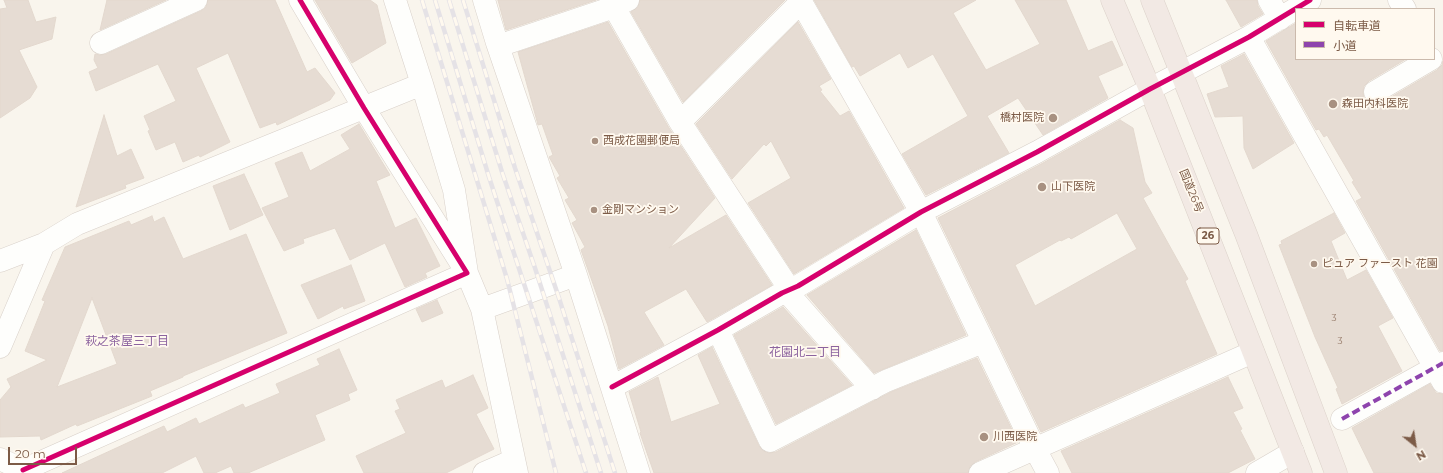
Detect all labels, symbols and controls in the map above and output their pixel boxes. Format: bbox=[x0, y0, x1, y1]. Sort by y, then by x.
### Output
legend bbox=[1295, 8, 1435, 60]
text: 自転車道 bbox=[1333, 18, 1381, 33]
text: 小道 bbox=[1333, 38, 1357, 53]
place label: 森田内科医院 bbox=[1342, 97, 1408, 111]
marker: 森田内科医院 bbox=[1327, 98, 1339, 110]
place label: 橋村医院 bbox=[1000, 111, 1044, 125]
marker: 橋村医院 bbox=[1047, 112, 1059, 124]
place label: 西成花園郵便局 bbox=[603, 134, 680, 148]
marker: 西成花園郵便局 bbox=[590, 136, 600, 146]
street label: 国道26号 bbox=[1176, 167, 1206, 215]
place label: 山下医院 bbox=[1051, 180, 1095, 194]
marker: 山下医院 bbox=[1036, 181, 1048, 193]
place label: 金剛マンション bbox=[602, 203, 679, 217]
marker: 金剛マンション bbox=[589, 205, 599, 215]
road number: 26 bbox=[1197, 228, 1219, 244]
place label: ピュア ファースト 花園 bbox=[1322, 257, 1438, 271]
marker: ピュア ファースト 花園 bbox=[1309, 259, 1319, 269]
house number: 3 bbox=[1331, 313, 1337, 323]
district label: 萩之茶屋三丁目 bbox=[85, 334, 169, 348]
house number: 3 bbox=[1337, 336, 1343, 346]
district label: 花園北二丁目 bbox=[769, 345, 841, 359]
north arrow bbox=[1395, 425, 1435, 465]
place label: 川西医院 bbox=[993, 430, 1037, 444]
marker: 川西医院 bbox=[978, 431, 990, 443]
scale bar bbox=[10, 439, 79, 465]
text: 20 m bbox=[15, 446, 46, 461]
text: N bbox=[1414, 447, 1428, 464]

